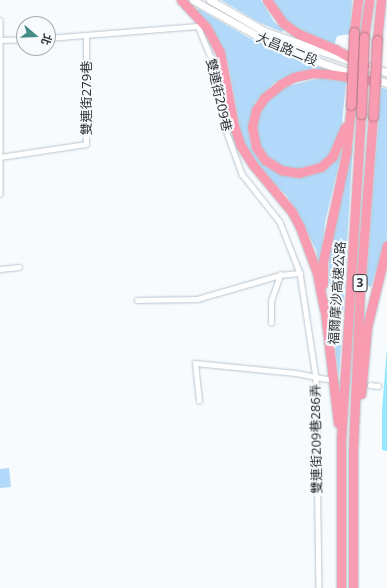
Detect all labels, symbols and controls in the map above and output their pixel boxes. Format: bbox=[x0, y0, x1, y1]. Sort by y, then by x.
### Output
north arrow bbox=[16, 16, 56, 56]
street label: 大昌路二段 bbox=[254, 29, 320, 69]
text: 北 bbox=[38, 32, 56, 47]
street label: 雙連街209巷 bbox=[203, 57, 235, 133]
street label: 雙連街279巷 bbox=[78, 61, 94, 135]
street label: 福爾摩沙高速公路 bbox=[326, 241, 348, 345]
road number: 3 bbox=[352, 273, 368, 293]
street label: 雙連街209巷286弄 bbox=[307, 384, 325, 494]

